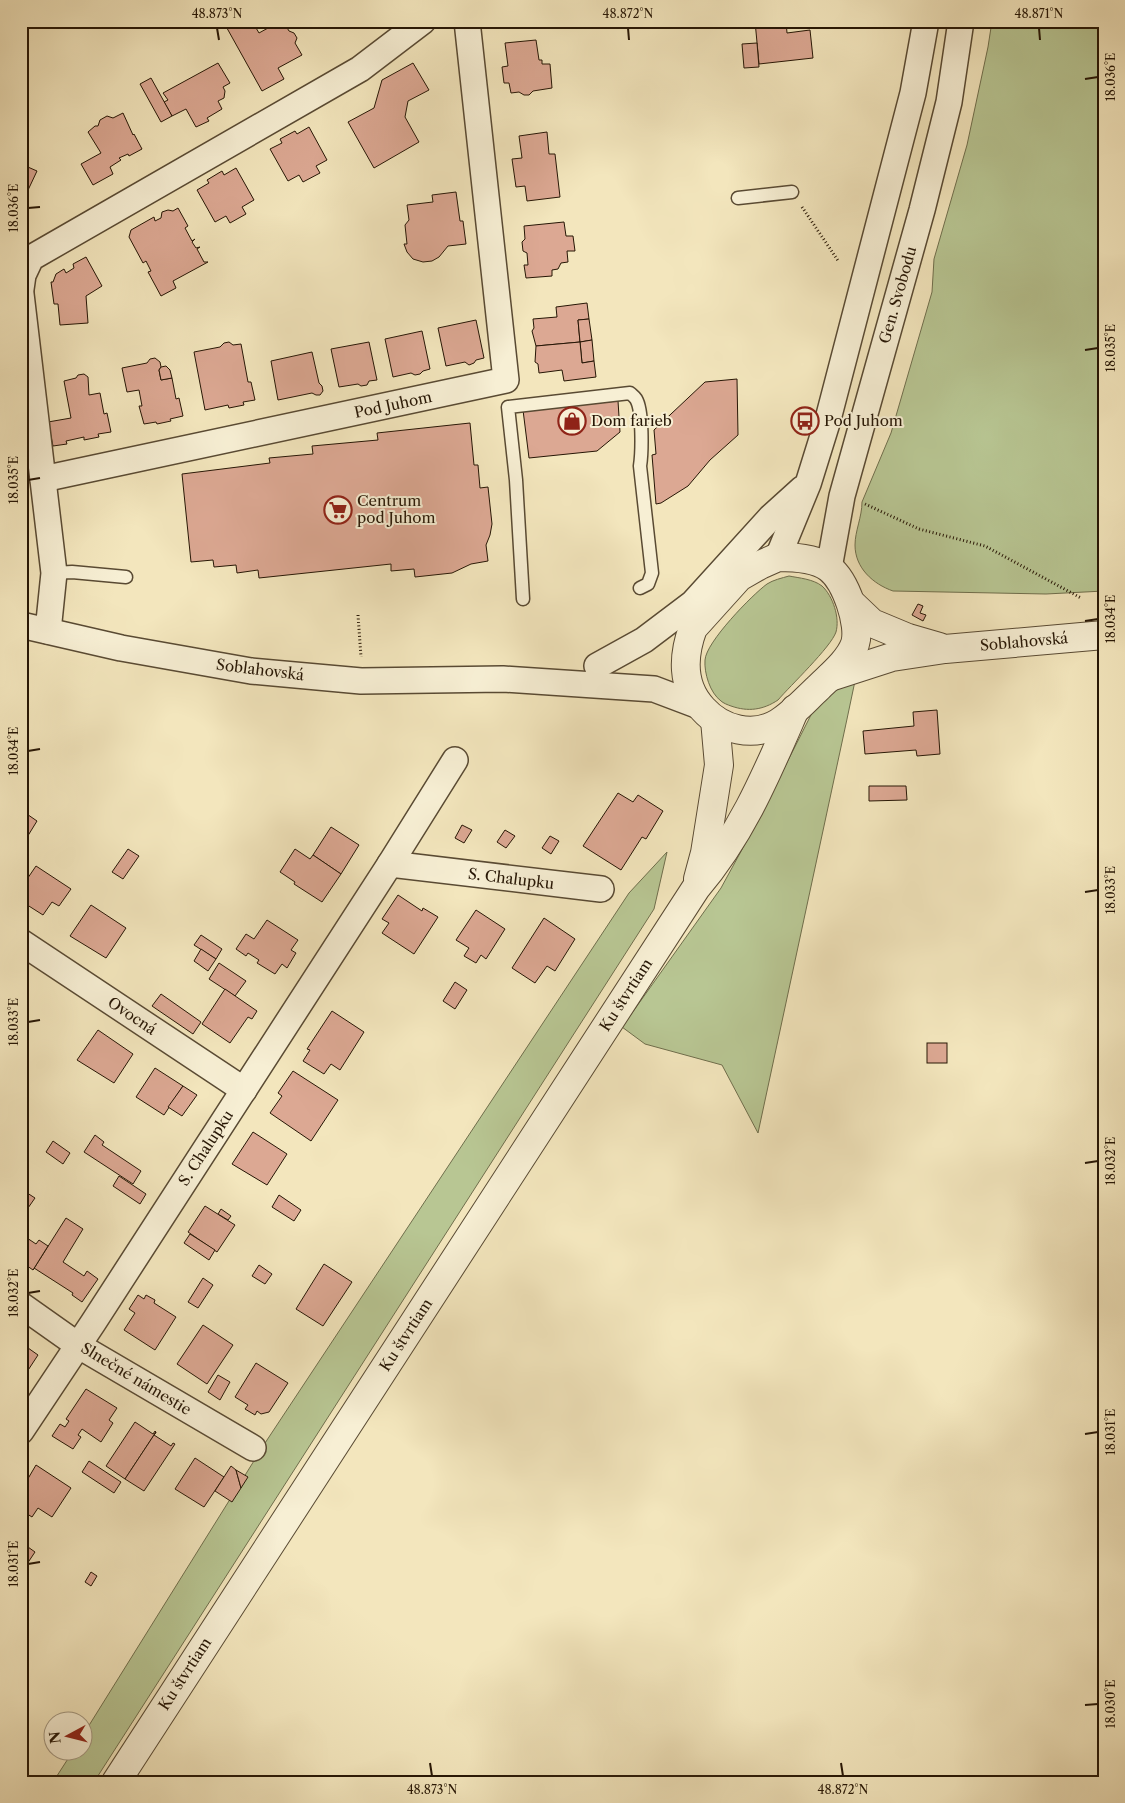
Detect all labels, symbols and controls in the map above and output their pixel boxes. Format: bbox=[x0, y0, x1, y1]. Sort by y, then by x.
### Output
text: 48.873°N bbox=[192, 6, 242, 21]
text: 48.872°N bbox=[602, 6, 654, 21]
text: 48.871°N bbox=[1014, 6, 1064, 21]
text: 18.036°E bbox=[1103, 53, 1118, 101]
text: 18.036°E bbox=[6, 184, 21, 232]
street label: Gen. Svobodu bbox=[875, 244, 920, 346]
text: 18.035°E bbox=[1103, 324, 1118, 372]
street label: Pod Juhom bbox=[352, 387, 433, 422]
shop icon: Dom farieb bbox=[557, 406, 587, 436]
bus stop icon: Pod Juhom bbox=[790, 406, 820, 436]
place label: Dom farieb bbox=[591, 411, 672, 430]
place label: Pod Juhom bbox=[824, 411, 903, 430]
text: 18.035°E bbox=[6, 456, 21, 504]
place label: Centrum pod Juhom bbox=[357, 491, 436, 527]
supermarket icon: Centrum pod Juhom bbox=[323, 495, 353, 525]
text: 18.034°E bbox=[1103, 595, 1118, 643]
street label: Soblahovská bbox=[979, 628, 1069, 655]
street label: Soblahovská bbox=[215, 655, 305, 684]
text: 18.034°E bbox=[6, 727, 21, 775]
street label: S. Chalupku bbox=[467, 864, 555, 893]
text: 18.033°E bbox=[1103, 866, 1118, 914]
street label: Ku štvrtiam bbox=[595, 955, 656, 1035]
street label: Ovocná bbox=[104, 992, 160, 1039]
text: 18.033°E bbox=[6, 998, 21, 1046]
street label: S. Chalupku bbox=[174, 1106, 237, 1189]
text: 18.032°E bbox=[1103, 1137, 1118, 1185]
text: 18.032°E bbox=[6, 1269, 21, 1317]
street label: Ku štvrtiam bbox=[375, 1295, 436, 1375]
street label: Slnečné námestie bbox=[78, 1338, 195, 1419]
text: 18.031°E bbox=[1103, 1409, 1118, 1455]
text: 18.031°E bbox=[6, 1541, 21, 1587]
street label: Ku štvrtiam bbox=[154, 1634, 215, 1714]
text: 18.030°E bbox=[1103, 1679, 1118, 1729]
north arrow bbox=[42, 1710, 92, 1760]
text: N bbox=[45, 1730, 65, 1745]
text: 48.873°N bbox=[407, 1782, 457, 1797]
text: 48.872°N bbox=[817, 1782, 869, 1797]

